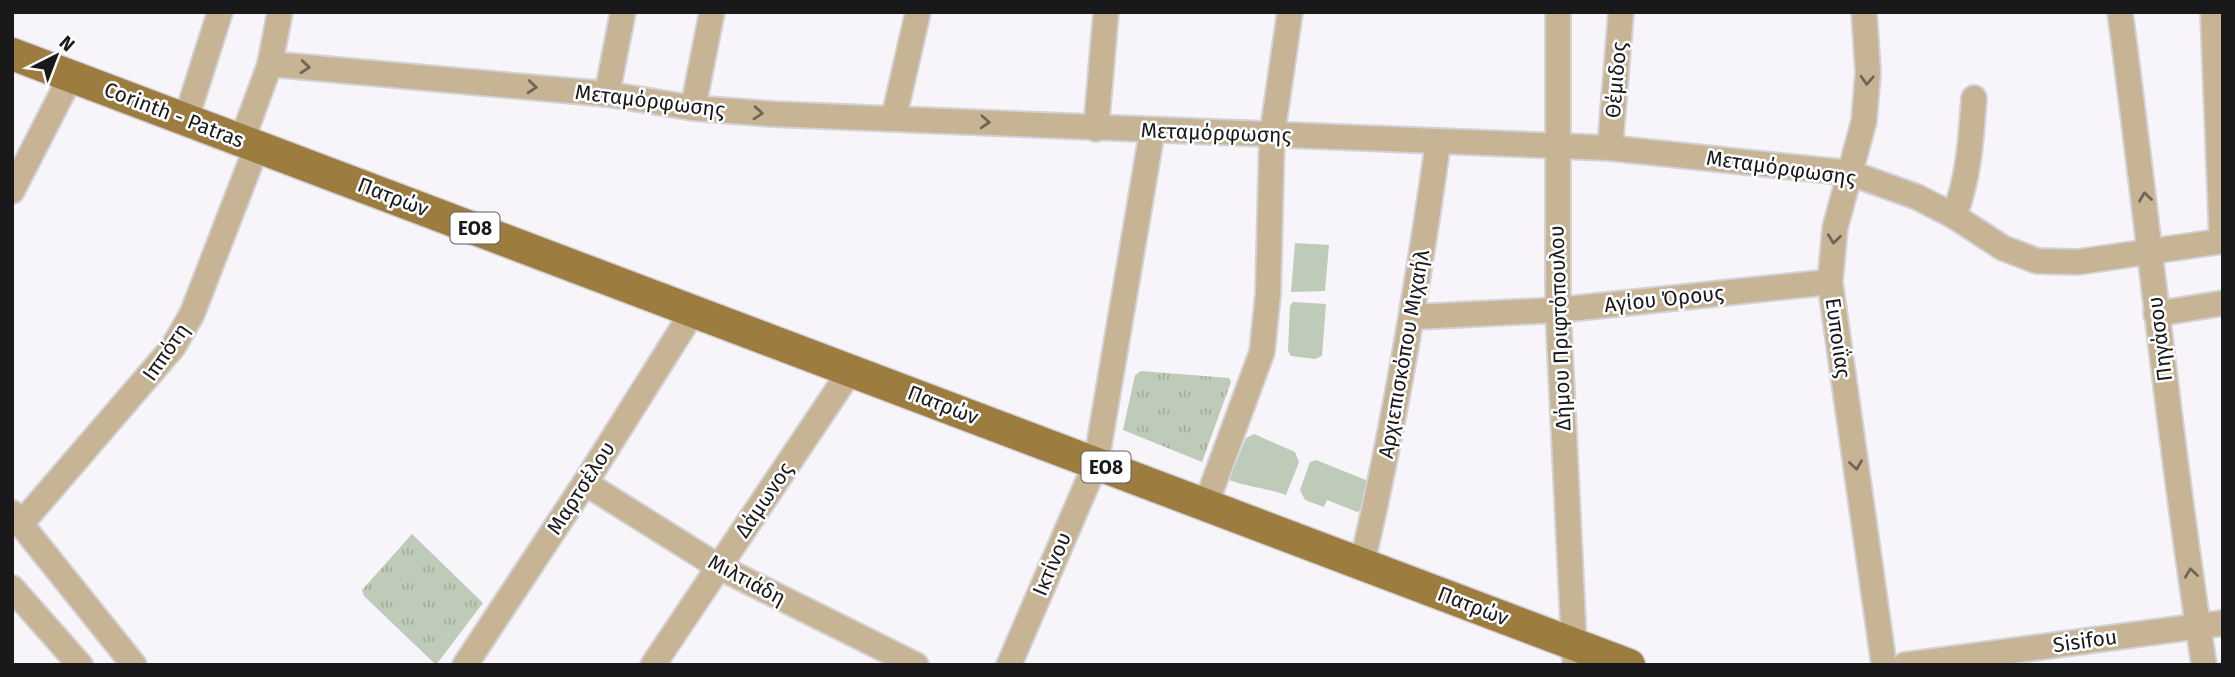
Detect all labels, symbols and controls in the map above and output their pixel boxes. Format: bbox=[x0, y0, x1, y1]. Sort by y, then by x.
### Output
north arrow bbox=[21, 21, 91, 91]
text: N bbox=[55, 31, 79, 57]
street label: Θέμιδος bbox=[1600, 41, 1632, 119]
one-way arrow bbox=[300, 59, 311, 74]
one-way arrow bbox=[1860, 75, 1875, 86]
street label: Corinth - Patras bbox=[100, 76, 248, 154]
one-way arrow bbox=[527, 79, 538, 94]
street label: Μεταμόρφωσης bbox=[574, 79, 727, 123]
one-way arrow bbox=[753, 105, 764, 120]
one-way arrow bbox=[980, 114, 991, 129]
street label: Μεταμόρφωσης bbox=[1140, 117, 1292, 149]
street label: Μεταμόρφωσης bbox=[1705, 145, 1858, 191]
street label: Πατρών bbox=[354, 172, 432, 222]
one-way arrow bbox=[2137, 192, 2152, 203]
road number: ΕΟ8 bbox=[450, 212, 500, 244]
street label: Δήμου Πριφτόπουλου bbox=[1543, 225, 1577, 431]
one-way arrow bbox=[1827, 233, 1842, 245]
street label: Αρχιεπισκόπου Μιχαήλ bbox=[1373, 247, 1435, 460]
street label: Αγίου Όρους bbox=[1603, 280, 1725, 318]
street label: Πηγάσου bbox=[2142, 295, 2178, 383]
street label: Ευποιΐας bbox=[1819, 296, 1857, 380]
street label: Ιππότη bbox=[137, 318, 195, 386]
street label: Πατρών bbox=[904, 380, 982, 430]
street label: Μαρτσέλου bbox=[541, 437, 621, 539]
road number: ΕΟ8 bbox=[1082, 452, 1130, 482]
street label: Δάμωνος bbox=[729, 457, 799, 543]
one-way arrow bbox=[1848, 459, 1863, 470]
street label: Ικτίνου bbox=[1027, 528, 1077, 600]
street label: Μιλτιάδη bbox=[704, 549, 790, 611]
one-way arrow bbox=[2184, 567, 2199, 579]
street label: Πατρών bbox=[1434, 581, 1512, 631]
street label: Sisifou bbox=[2051, 624, 2119, 658]

